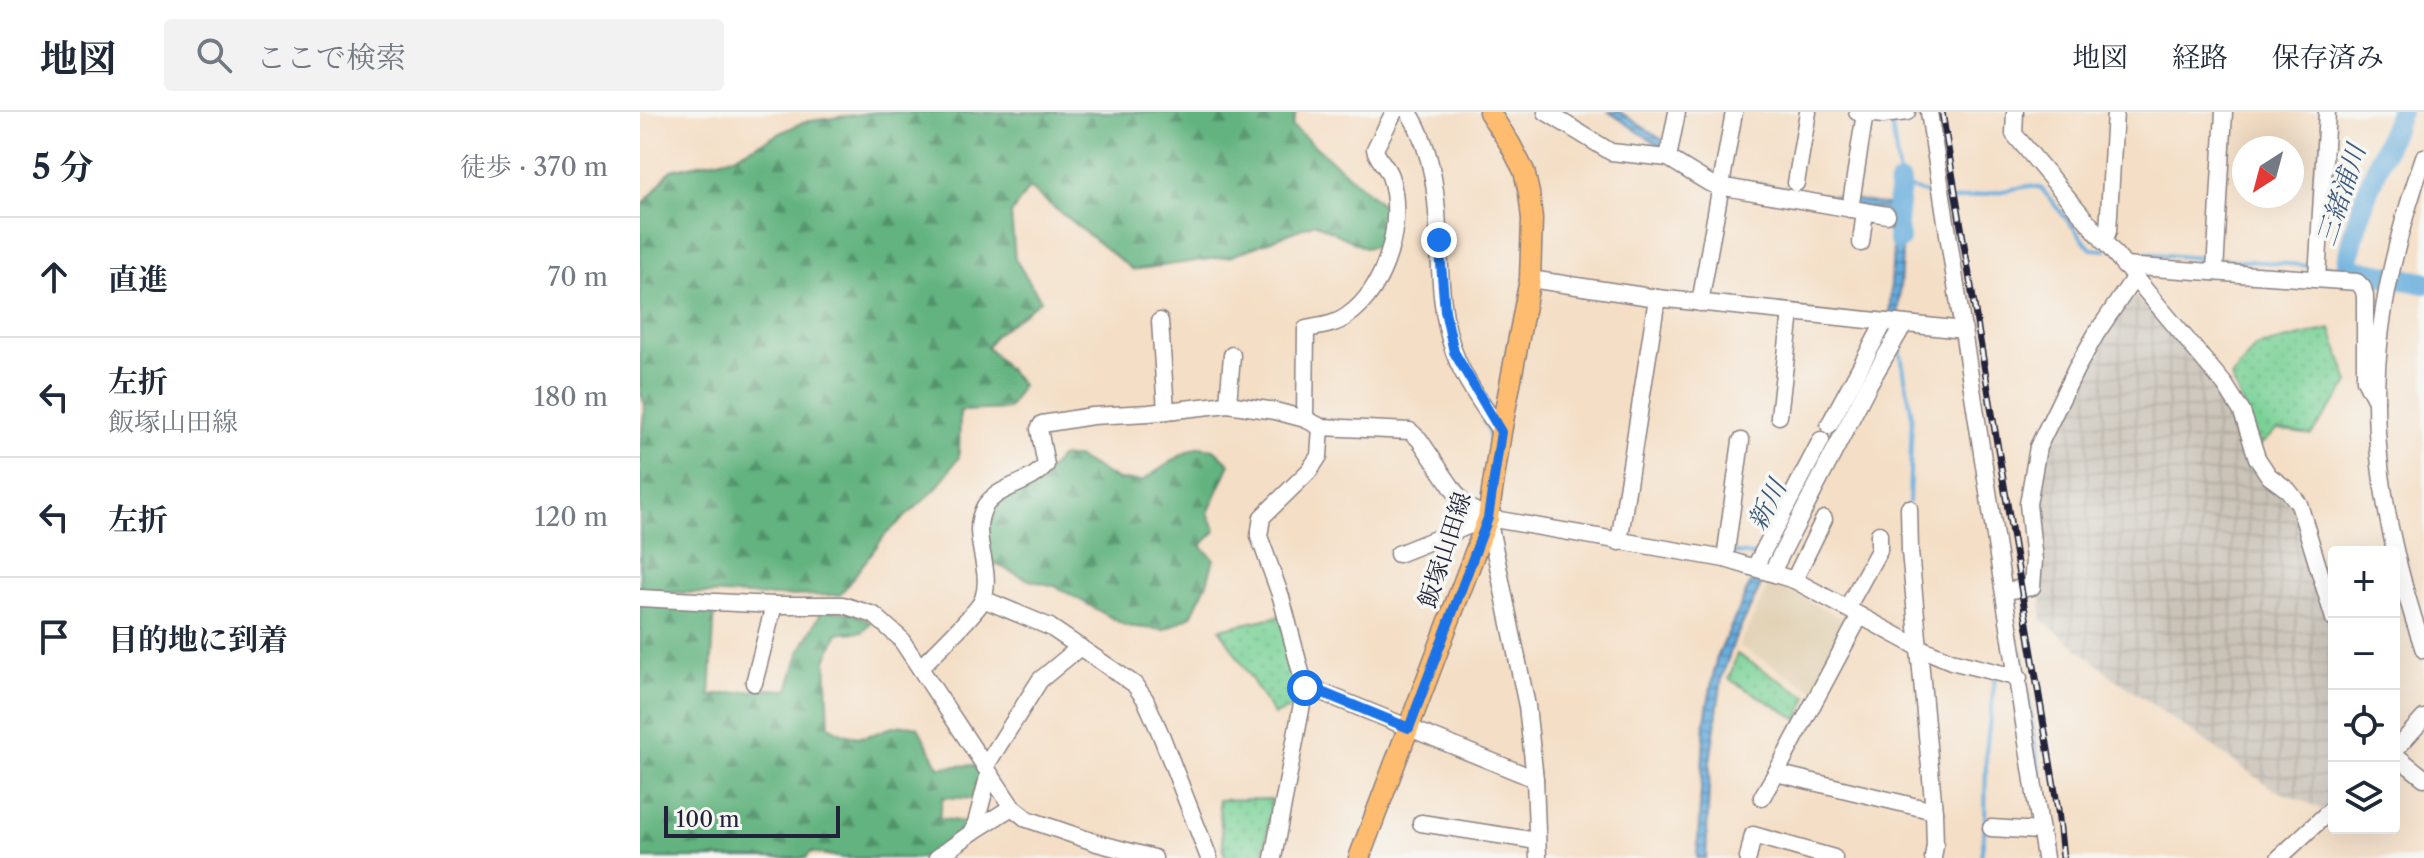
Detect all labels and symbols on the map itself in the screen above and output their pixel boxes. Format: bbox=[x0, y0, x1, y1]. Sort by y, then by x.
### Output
north arrow bbox=[2232, 136, 2304, 208]
water label: 三緒浦川 bbox=[2310, 138, 2373, 249]
route end bbox=[1421, 222, 1457, 258]
water label: 新川 bbox=[1741, 472, 1794, 535]
street label: 飯塚山田線 bbox=[1412, 488, 1477, 611]
route start bbox=[1287, 670, 1323, 706]
scale bar bbox=[664, 802, 840, 838]

